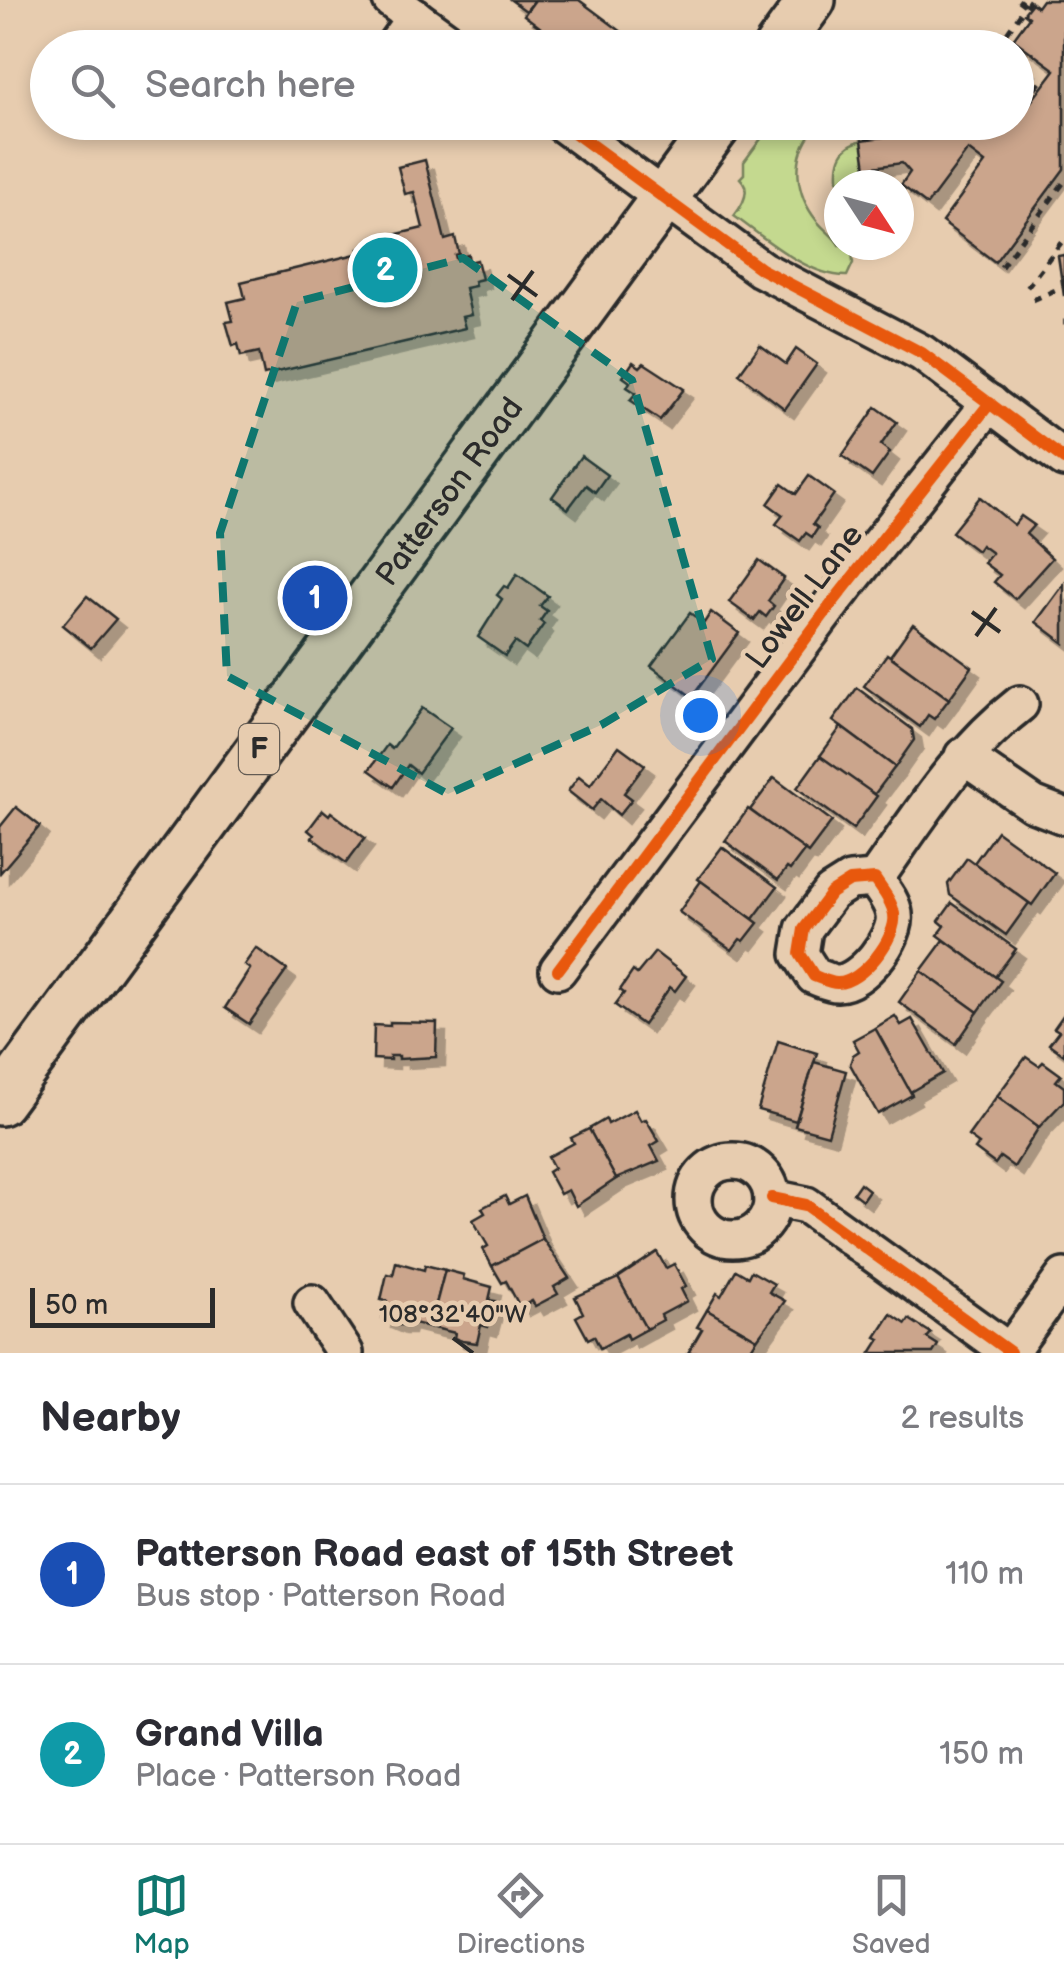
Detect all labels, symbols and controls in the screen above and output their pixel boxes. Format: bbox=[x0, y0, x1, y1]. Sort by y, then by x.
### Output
search box bbox=[30, 30, 1034, 140]
icon: search bbox=[65, 58, 120, 113]
text: Search here bbox=[145, 63, 356, 108]
north arrow bbox=[824, 170, 914, 260]
pin: 2 bbox=[352, 232, 418, 308]
street label: Patterson Road bbox=[368, 390, 532, 594]
street label: Lowell Lane bbox=[738, 517, 872, 677]
pin: 1 bbox=[282, 560, 348, 636]
your location bbox=[675, 690, 726, 741]
road number: F bbox=[239, 724, 279, 774]
scale bar bbox=[30, 1283, 215, 1328]
text: 50 m bbox=[45, 1289, 108, 1322]
text: 108°32'40"W bbox=[379, 1299, 527, 1330]
text: Nearby bbox=[40, 1393, 180, 1444]
text: 2 results bbox=[900, 1399, 1024, 1438]
text: Patterson Road east of 15th Street bbox=[135, 1532, 734, 1577]
text: 1 bbox=[66, 1555, 79, 1594]
text: 110 m bbox=[945, 1555, 1024, 1594]
text: Bus stop · Patterson Road bbox=[135, 1577, 506, 1616]
text: Grand Villa bbox=[135, 1712, 324, 1757]
text: 2 bbox=[63, 1735, 82, 1774]
text: 150 m bbox=[939, 1735, 1024, 1774]
text: Place · Patterson Road bbox=[135, 1757, 461, 1796]
tab: Map bbox=[133, 1868, 190, 1961]
tab: Directions bbox=[456, 1868, 585, 1961]
tab: Saved bbox=[852, 1868, 931, 1961]

